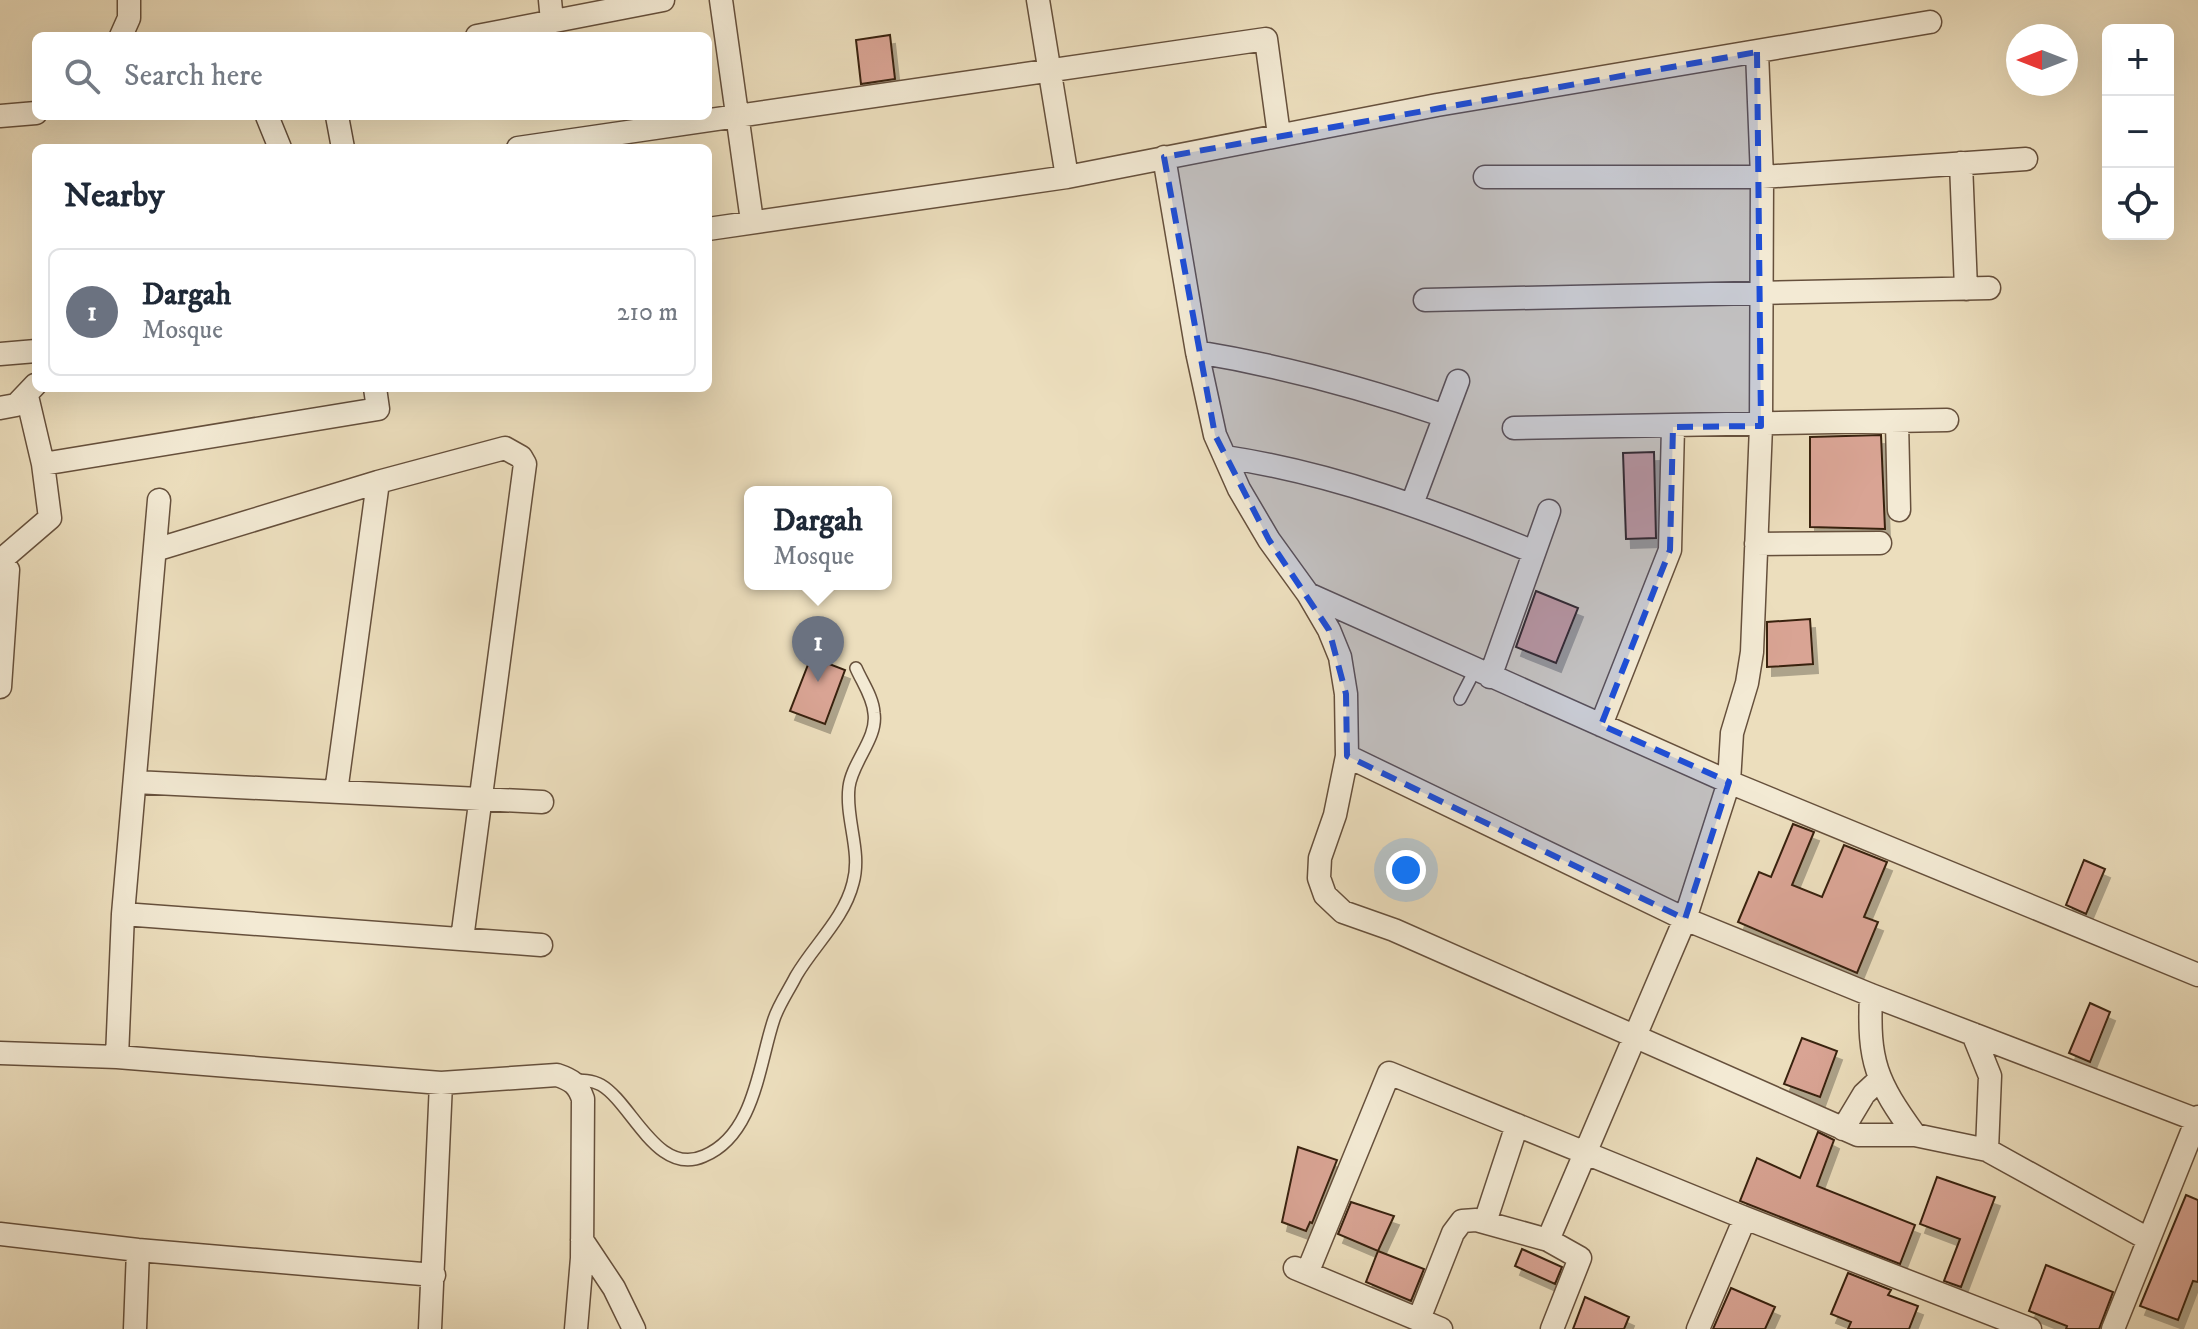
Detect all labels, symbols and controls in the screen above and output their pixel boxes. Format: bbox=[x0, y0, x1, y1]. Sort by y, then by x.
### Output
north arrow bbox=[2006, 24, 2078, 96]
map controls bbox=[2102, 24, 2174, 240]
button: + bbox=[2102, 24, 2174, 96]
search box bbox=[32, 32, 712, 120]
icon: search bbox=[60, 54, 104, 98]
text: Search here bbox=[124, 58, 263, 95]
button: − bbox=[2102, 96, 2174, 168]
button: locate bbox=[2102, 168, 2174, 240]
text: Nearby bbox=[64, 175, 165, 217]
text: Dargah bbox=[142, 277, 231, 314]
text: 1 bbox=[87, 296, 97, 329]
text: 210 m bbox=[617, 296, 678, 329]
text: Mosque bbox=[142, 314, 223, 347]
popup bbox=[744, 486, 892, 590]
text: Dargah bbox=[773, 503, 863, 540]
text: Mosque bbox=[773, 540, 854, 573]
pin: 1 bbox=[792, 616, 844, 682]
your location bbox=[1386, 850, 1426, 890]

